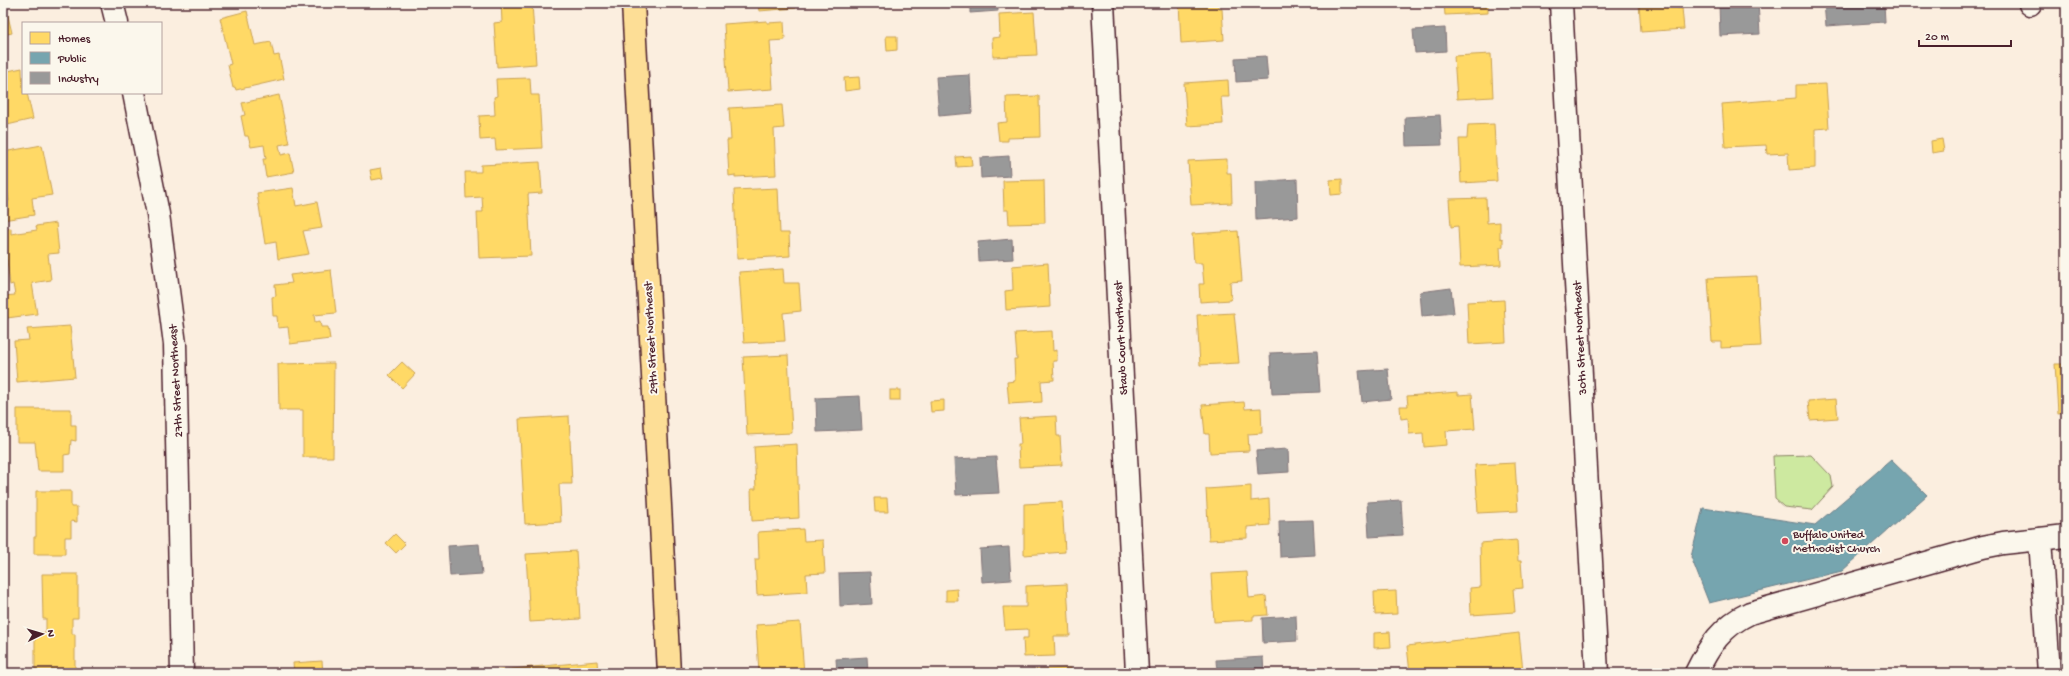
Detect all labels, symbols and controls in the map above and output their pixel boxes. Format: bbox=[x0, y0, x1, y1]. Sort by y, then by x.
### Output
legend bbox=[22, 22, 162, 94]
scale bar bbox=[1919, 22, 2011, 48]
text: 20 m bbox=[1925, 31, 1950, 45]
text: Homes bbox=[58, 33, 91, 47]
text: Public bbox=[57, 53, 87, 67]
text: Industry bbox=[58, 73, 99, 87]
street label: Staub Court Northeast bbox=[1112, 279, 1132, 395]
street label: 29th Street Northeast bbox=[642, 280, 662, 395]
street label: 30th Street Northeast bbox=[1571, 280, 1591, 396]
street label: 27th Street Northeast bbox=[167, 323, 187, 438]
place label: Buffalo United Methodist Church bbox=[1792, 529, 1881, 557]
marker: Buffalo United Methodist Church bbox=[1780, 536, 1790, 546]
north arrow bbox=[22, 614, 62, 654]
text: N bbox=[44, 629, 56, 637]

